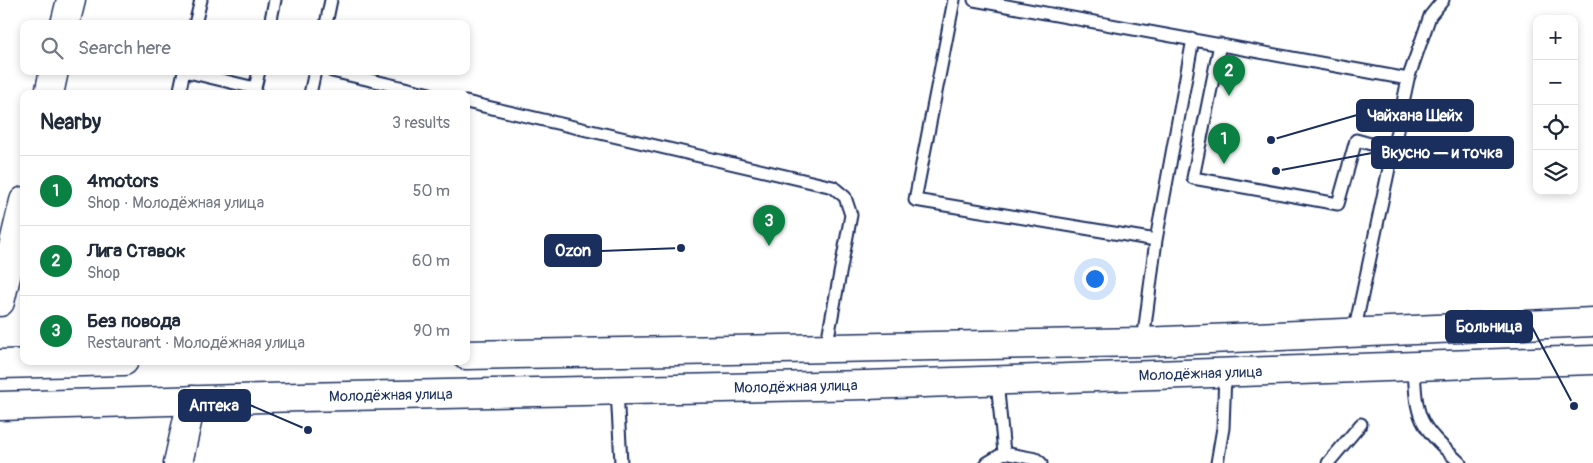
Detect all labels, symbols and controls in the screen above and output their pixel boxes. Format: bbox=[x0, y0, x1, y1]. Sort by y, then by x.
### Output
map controls bbox=[1533, 15, 1578, 195]
button: + bbox=[1533, 15, 1578, 60]
search box bbox=[20, 20, 470, 75]
icon: search bbox=[38, 34, 66, 62]
text: Search here bbox=[78, 36, 171, 60]
pin: 2 bbox=[1213, 55, 1245, 96]
button: − bbox=[1533, 60, 1578, 105]
callout: Чайхана Шейх bbox=[1357, 100, 1473, 131]
button: locate bbox=[1533, 105, 1578, 150]
text: Чайхана Шейх bbox=[1367, 106, 1463, 126]
text: Nearby bbox=[40, 109, 101, 136]
text: 3 results bbox=[392, 113, 450, 133]
pin: 1 bbox=[1208, 123, 1240, 164]
callout: Вкусно — и точка bbox=[1372, 137, 1513, 168]
text: Вкусно — и точка bbox=[1381, 143, 1503, 163]
button: layers bbox=[1533, 150, 1578, 195]
text: 4motors bbox=[87, 169, 158, 193]
text: 1 bbox=[53, 181, 59, 201]
text: 50 m bbox=[413, 181, 450, 201]
text: Shop · Молодёжная улица bbox=[87, 193, 264, 213]
pin: 3 bbox=[753, 205, 785, 246]
callout: Ozon bbox=[545, 235, 601, 266]
text: Лига Ставок bbox=[87, 239, 186, 263]
text: Ozon bbox=[555, 241, 591, 261]
text: 2 bbox=[52, 251, 60, 271]
text: 60 m bbox=[412, 251, 450, 271]
text: Shop bbox=[87, 263, 120, 283]
your location bbox=[1082, 266, 1108, 292]
text: Без повода bbox=[87, 309, 181, 333]
callout: Больница bbox=[1446, 311, 1532, 342]
text: Больница bbox=[1456, 317, 1523, 337]
text: 3 bbox=[52, 321, 60, 341]
text: 90 m bbox=[413, 321, 450, 341]
text: Restaurant · Молодёжная улица bbox=[87, 333, 305, 353]
street label: Молодёжная улица bbox=[1138, 362, 1263, 385]
street label: Молодёжная улица bbox=[734, 376, 858, 397]
street label: Молодёжная улица bbox=[329, 384, 453, 406]
callout: Аптека bbox=[179, 390, 250, 421]
text: Аптека bbox=[189, 396, 240, 416]

